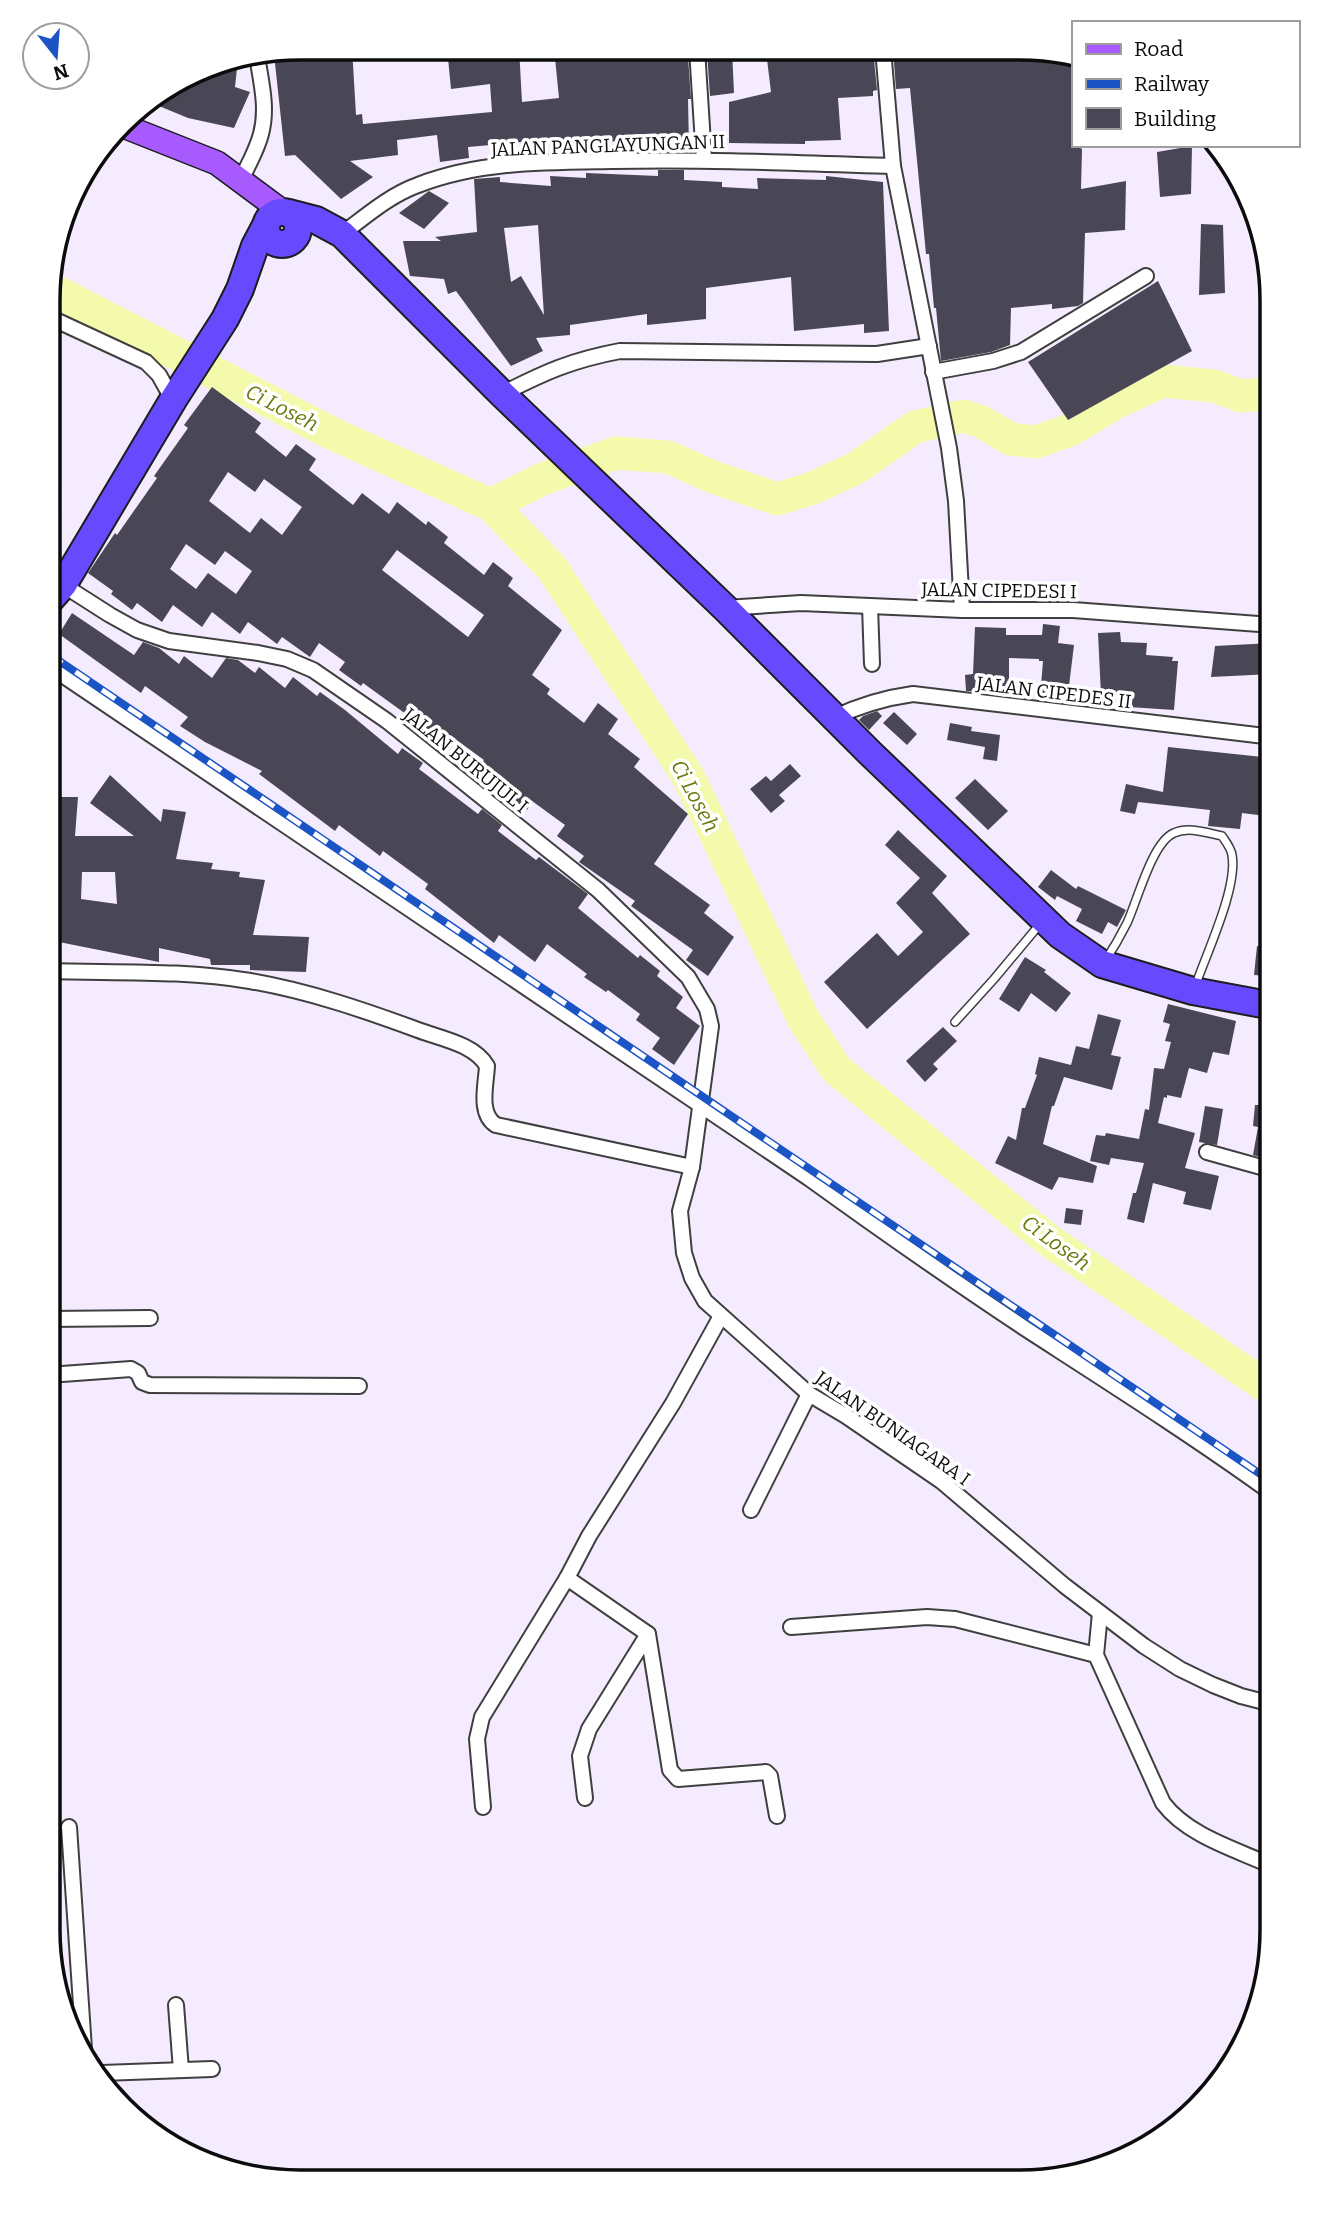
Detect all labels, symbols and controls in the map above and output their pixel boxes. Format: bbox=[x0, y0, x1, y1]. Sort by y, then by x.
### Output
north arrow bbox=[21, 21, 91, 91]
legend bbox=[1072, 21, 1299, 147]
text: Road bbox=[1134, 36, 1183, 62]
text: N bbox=[50, 59, 71, 85]
text: Railway bbox=[1134, 71, 1210, 97]
text: Building bbox=[1134, 106, 1217, 132]
street label: JALAN PANGLAYUNGAN II bbox=[490, 130, 726, 161]
water label: Ci Loseh bbox=[241, 379, 323, 437]
street label: JALAN CIPEDESI I bbox=[920, 578, 1077, 603]
street label: JALAN CIPEDES II bbox=[974, 671, 1133, 713]
street label: JALAN BURUJUL I bbox=[398, 702, 533, 818]
water label: Ci Loseh bbox=[665, 755, 725, 837]
water label: Ci Loseh bbox=[1017, 1210, 1095, 1276]
street label: JALAN BUNIAGARA I bbox=[810, 1366, 974, 1490]

